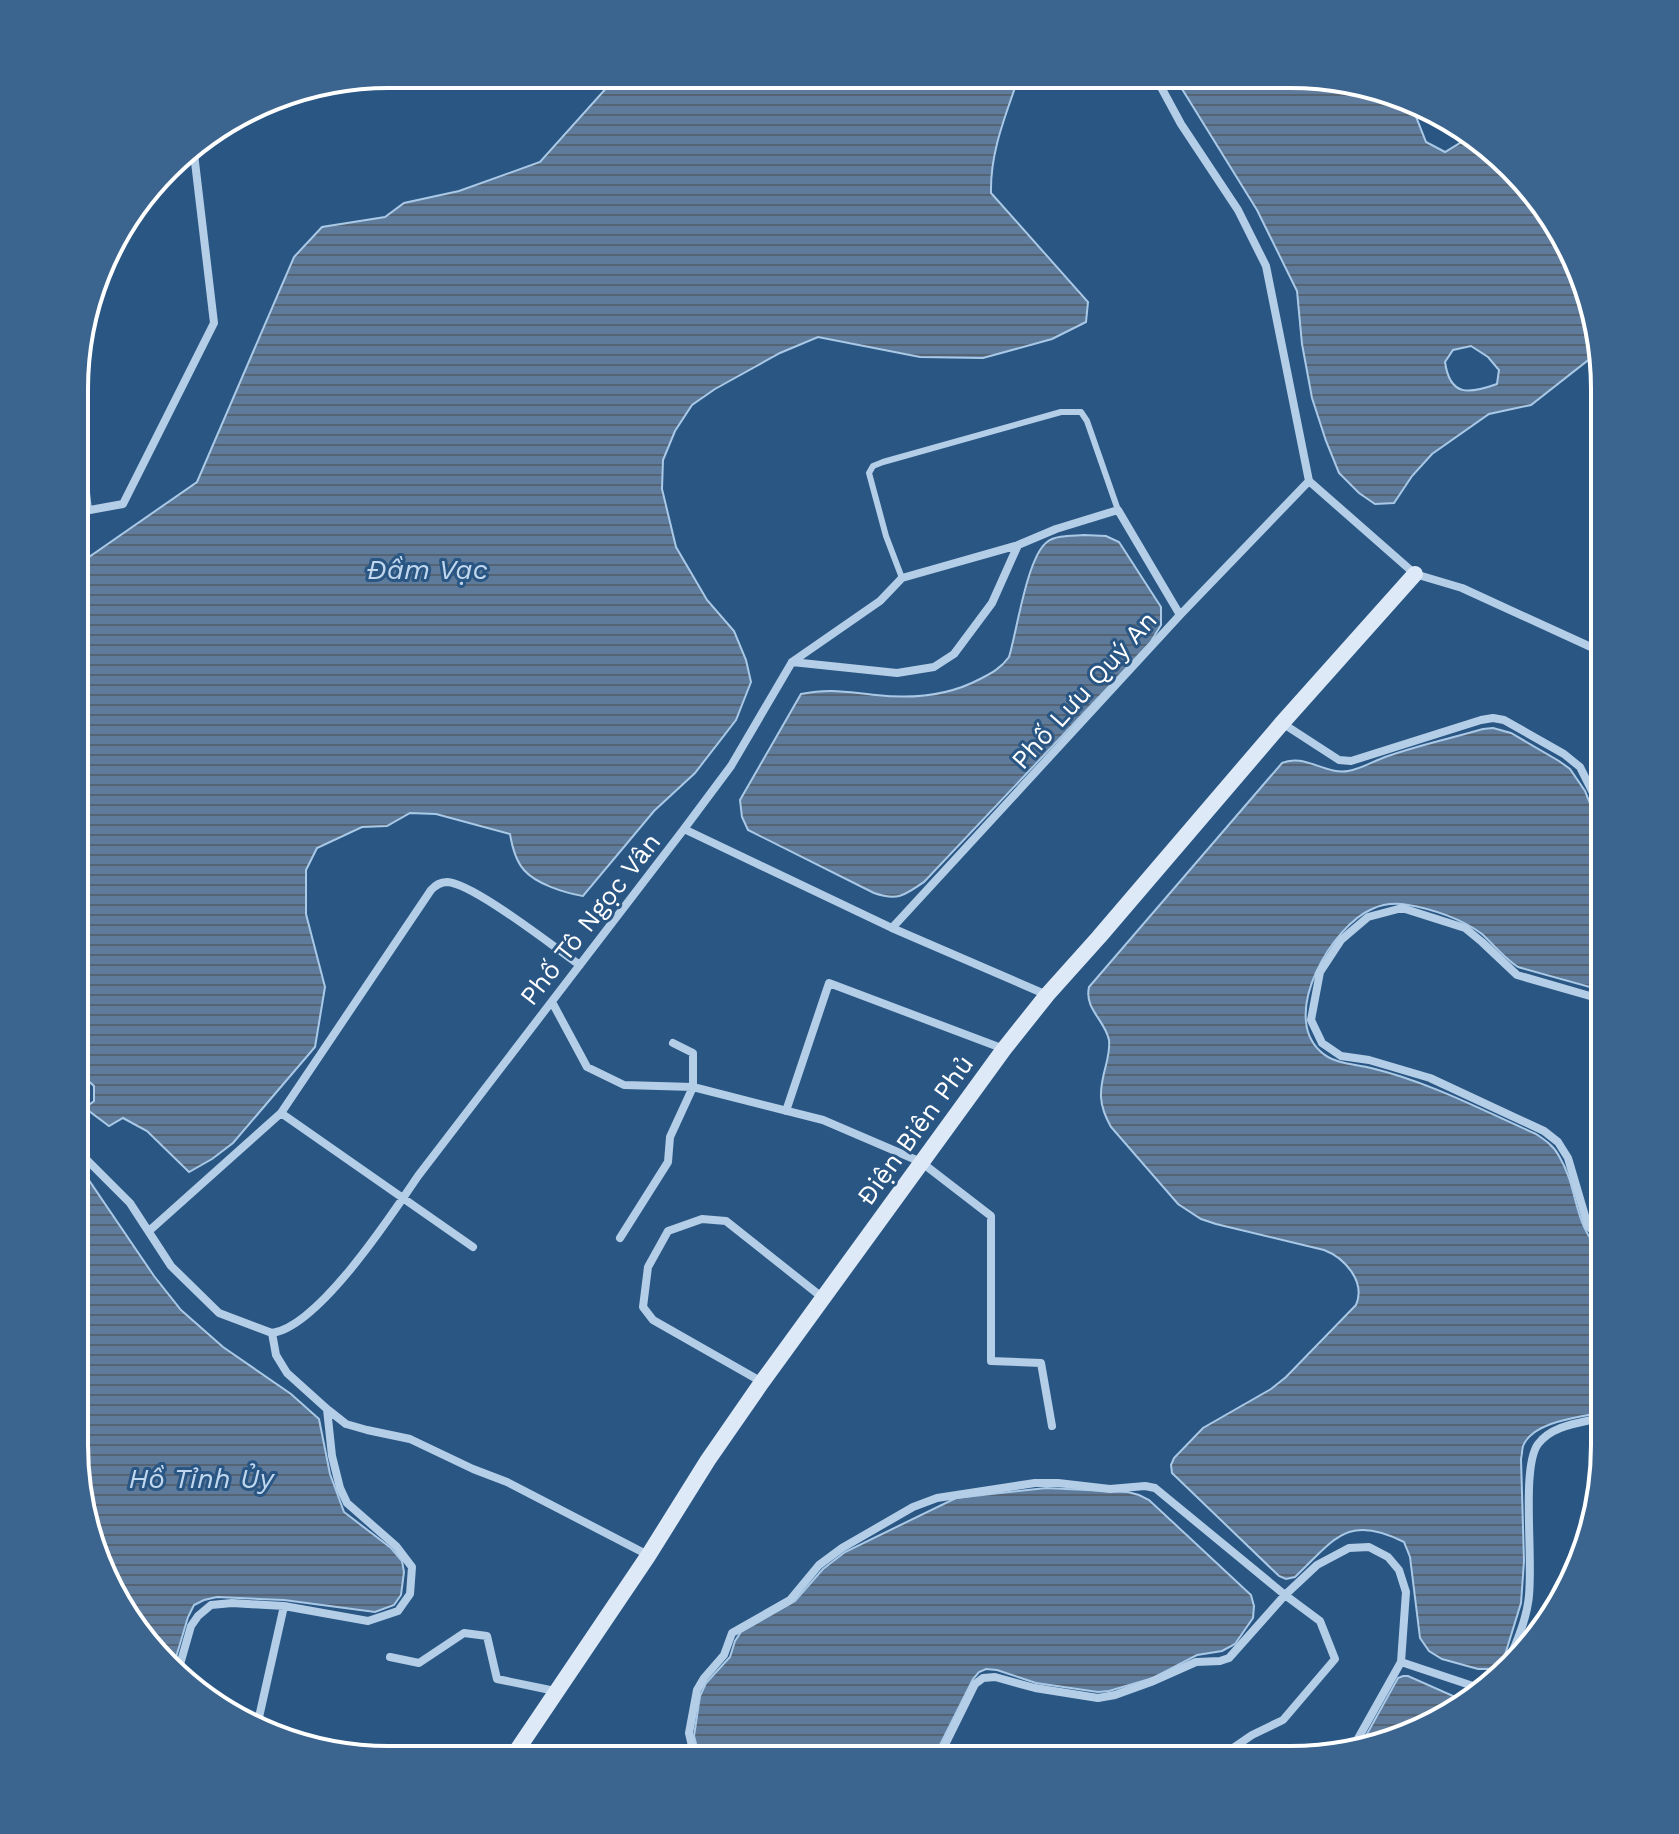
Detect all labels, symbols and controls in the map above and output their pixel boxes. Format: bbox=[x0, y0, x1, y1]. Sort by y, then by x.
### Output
water label: Đầm Vạc bbox=[367, 553, 487, 586]
street label: Phố Lưu Quý An bbox=[1005, 605, 1163, 775]
street label: Phố Tô Ngọc Vân bbox=[514, 827, 666, 1011]
street label: Điện Biên Phủ bbox=[851, 1049, 979, 1211]
water label: Hồ Tỉnh Ủy bbox=[128, 1462, 275, 1495]

